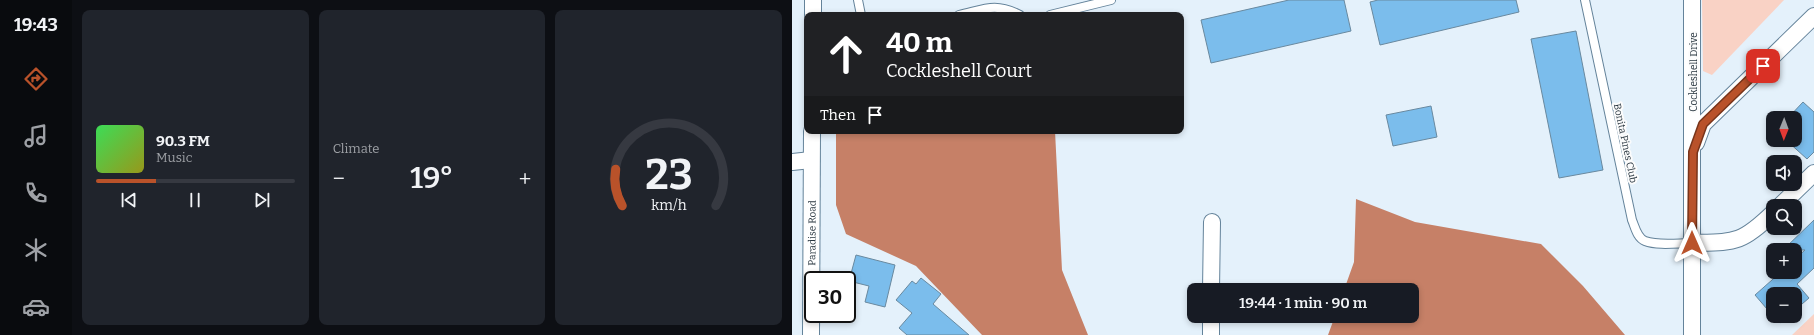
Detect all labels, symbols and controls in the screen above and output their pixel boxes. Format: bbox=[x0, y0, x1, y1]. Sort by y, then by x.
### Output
text: 19:43 bbox=[14, 14, 58, 36]
text: 40 m bbox=[886, 26, 953, 59]
icon: ahead bbox=[820, 28, 872, 80]
street label: Cockleshell Drive bbox=[1688, 32, 1700, 112]
pin bbox=[1746, 49, 1780, 83]
icon: arrive bbox=[1752, 55, 1774, 77]
text: Cockleshell Court bbox=[886, 60, 1032, 82]
icon: directions bbox=[22, 65, 50, 93]
street label: Bonita Pines Club bbox=[1611, 102, 1639, 184]
icon: arrive bbox=[864, 104, 886, 126]
text: Then bbox=[820, 106, 856, 124]
north arrow bbox=[1766, 111, 1802, 147]
map controls bbox=[1766, 111, 1802, 323]
icon: music bbox=[22, 122, 50, 150]
text: 90.3 FM bbox=[156, 132, 210, 150]
text: Climate bbox=[333, 141, 379, 156]
text: 23 bbox=[645, 149, 692, 199]
text: Music bbox=[156, 150, 192, 165]
button: sound bbox=[1766, 155, 1802, 191]
text: 19° bbox=[410, 160, 453, 196]
text: − bbox=[333, 165, 345, 192]
text: + bbox=[519, 165, 531, 192]
icon: phone bbox=[22, 179, 50, 207]
icon: previous bbox=[118, 189, 140, 211]
icon: pause bbox=[184, 189, 206, 211]
icon: next bbox=[251, 189, 273, 211]
text: km/h bbox=[651, 196, 686, 213]
button: search bbox=[1766, 199, 1802, 235]
street label: Paradise Road bbox=[806, 200, 819, 266]
position arrow bbox=[1671, 222, 1713, 264]
icon: climate bbox=[22, 236, 50, 264]
button: + bbox=[1766, 243, 1802, 279]
speed limit sign: 30 bbox=[804, 271, 856, 323]
button: − bbox=[1766, 287, 1802, 323]
icon: car bbox=[22, 293, 50, 321]
text: 19:44 · 1 min · 90 m bbox=[1239, 294, 1367, 312]

